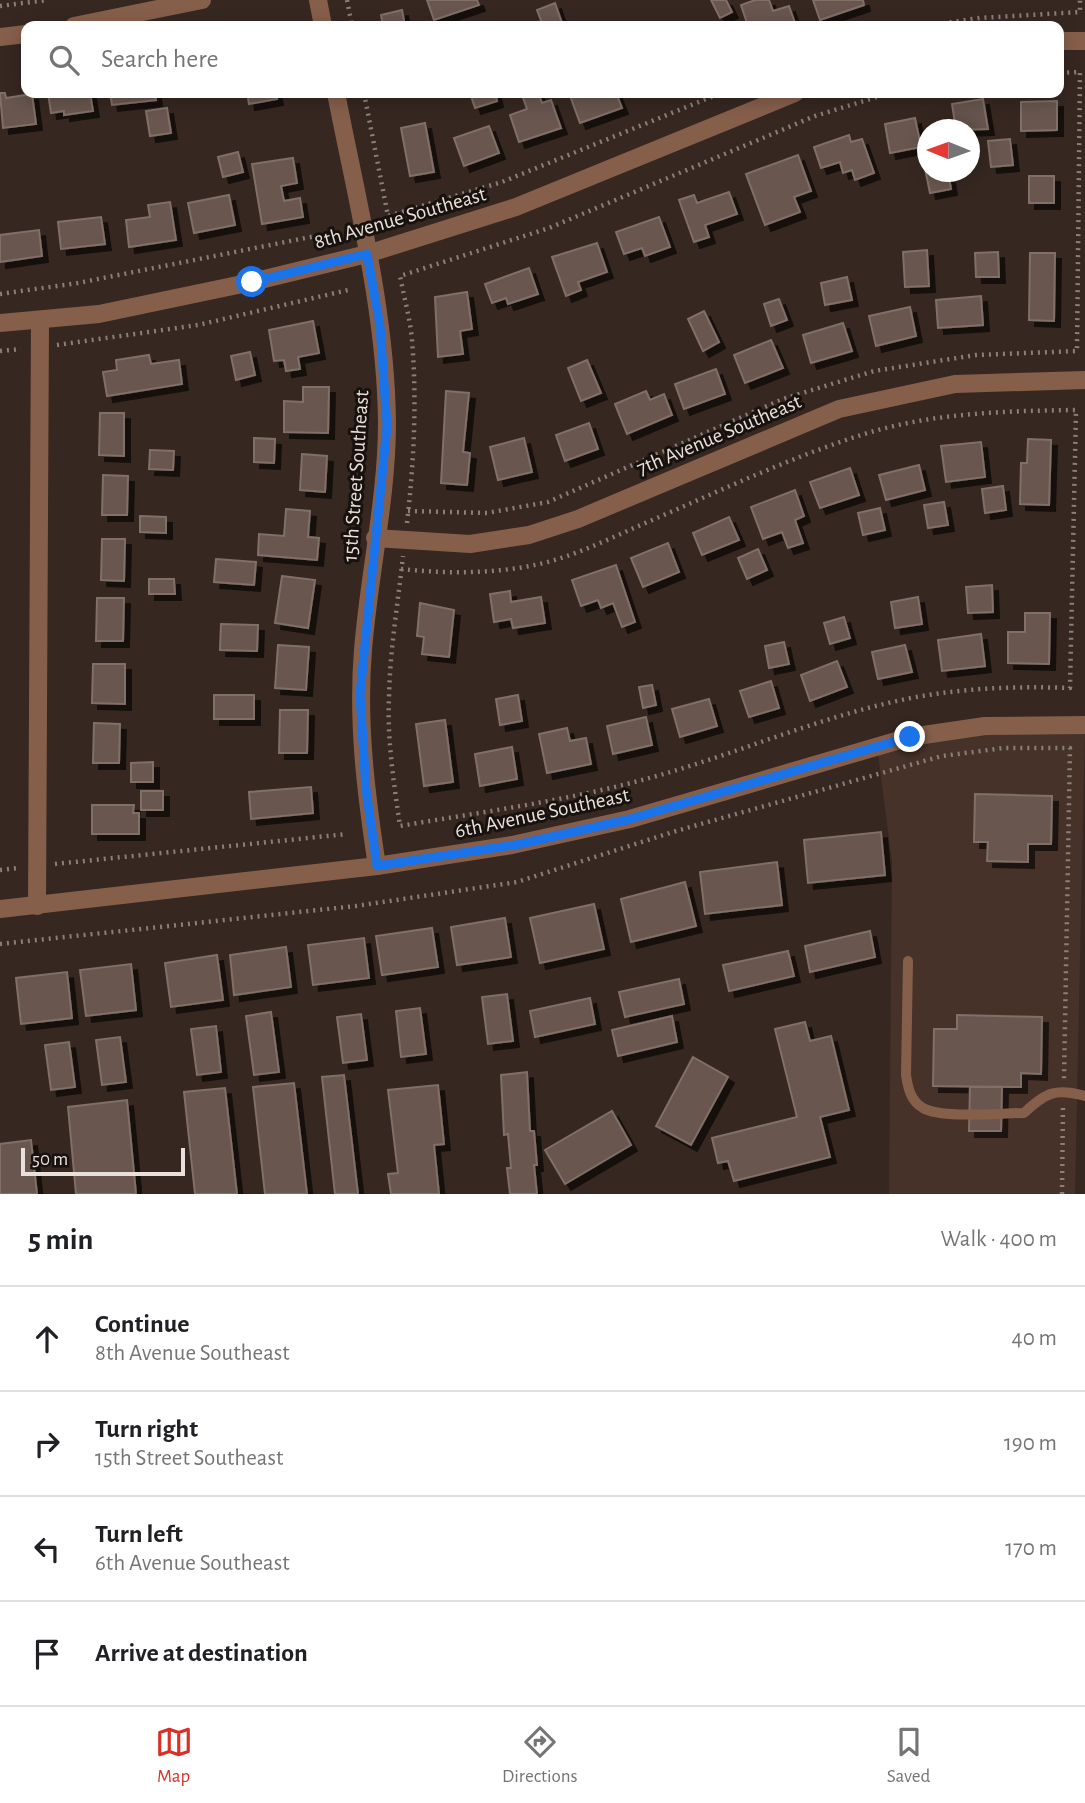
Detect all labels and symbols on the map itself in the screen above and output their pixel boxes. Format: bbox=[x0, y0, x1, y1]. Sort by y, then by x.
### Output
north arrow bbox=[917, 119, 980, 182]
street label: 8th Avenue Southeast bbox=[312, 183, 489, 253]
route start bbox=[236, 266, 267, 297]
street label: 15th Street Southeast bbox=[340, 389, 372, 563]
street label: 7th Avenue Southeast bbox=[634, 391, 805, 479]
route end bbox=[894, 721, 925, 752]
street label: 6th Avenue Southeast bbox=[453, 784, 631, 842]
scale bar bbox=[21, 1145, 186, 1177]

